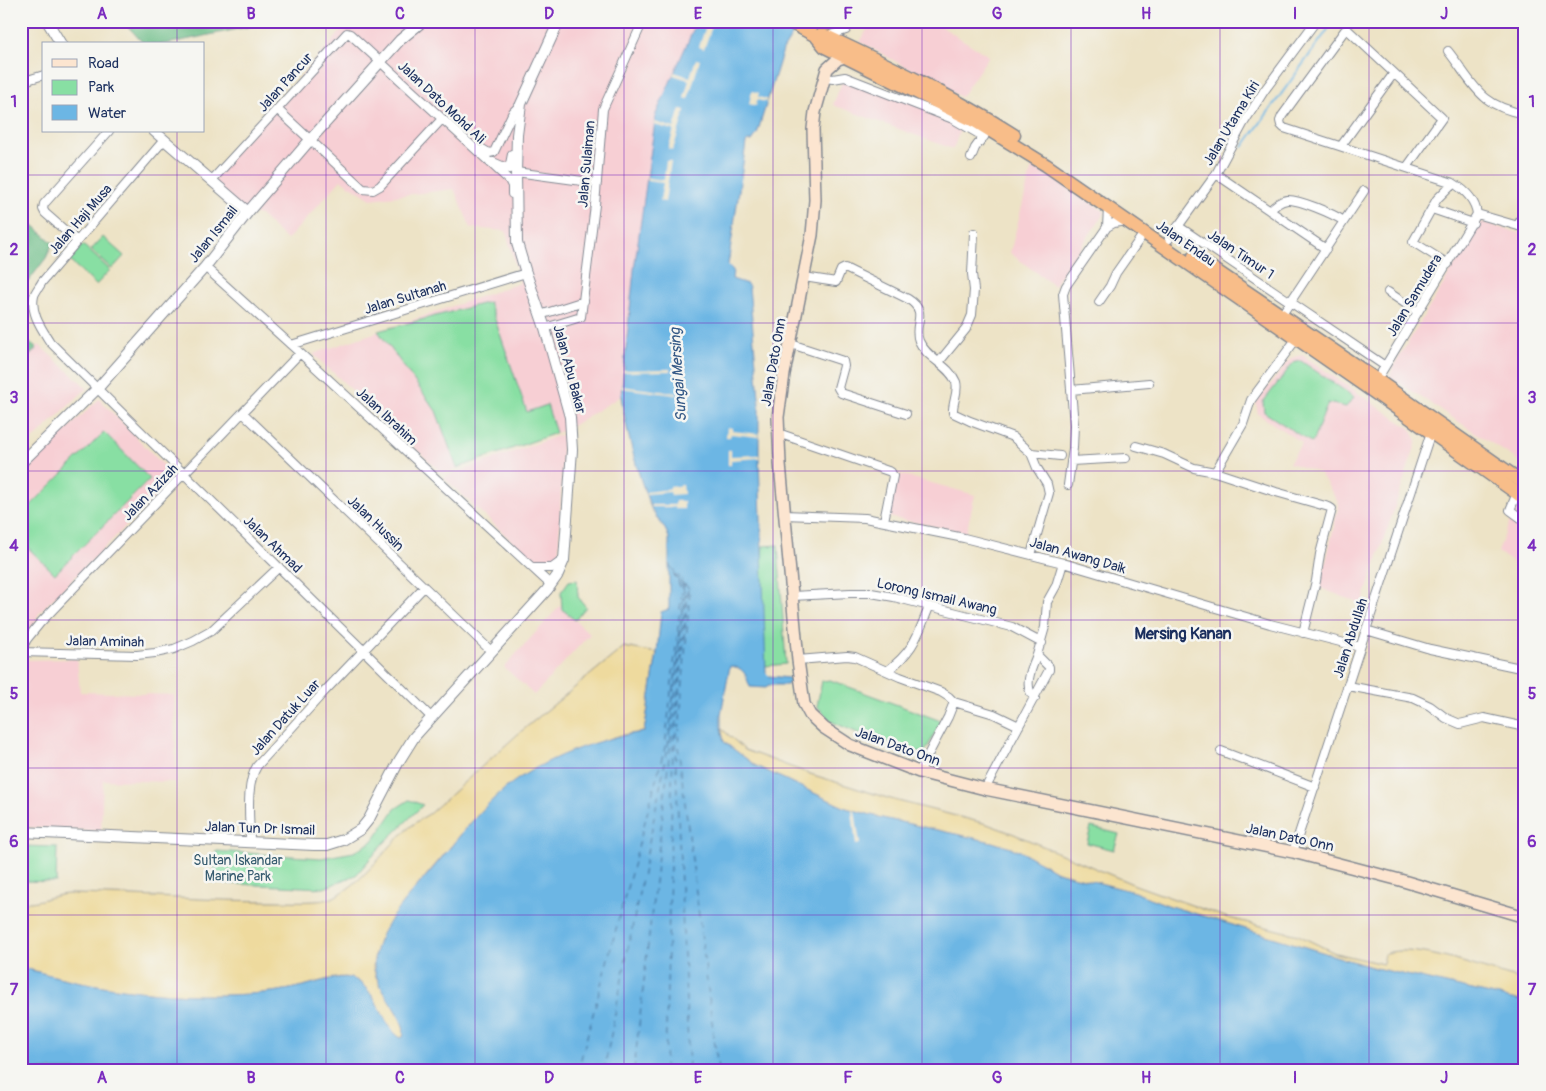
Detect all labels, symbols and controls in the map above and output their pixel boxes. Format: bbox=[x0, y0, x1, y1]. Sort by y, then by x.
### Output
text: A bbox=[97, 4, 108, 24]
text: B bbox=[246, 4, 256, 24]
text: C bbox=[395, 4, 405, 24]
text: D bbox=[544, 4, 554, 24]
text: E bbox=[694, 4, 703, 24]
text: F bbox=[843, 4, 853, 24]
text: G bbox=[992, 4, 1003, 24]
text: H bbox=[1141, 4, 1151, 24]
text: I bbox=[1293, 4, 1297, 24]
text: J bbox=[1440, 4, 1448, 24]
legend bbox=[42, 42, 205, 132]
street label: Jalan Pancur bbox=[254, 49, 316, 115]
text: Road bbox=[88, 54, 119, 73]
street label: Jalan Dato Mohd Ali bbox=[394, 57, 489, 148]
text: Park bbox=[88, 78, 115, 97]
street label: Jalan Utama Kiri bbox=[1200, 78, 1264, 169]
text: 1 bbox=[11, 92, 17, 112]
text: 1 bbox=[1529, 92, 1535, 112]
text: Water bbox=[88, 104, 127, 123]
street label: Jalan Sulaiman bbox=[574, 120, 599, 208]
street label: Jalan Haji Musa bbox=[45, 181, 116, 258]
street label: Jalan Ismail bbox=[185, 202, 242, 266]
street label: Jalan Endau bbox=[1153, 217, 1219, 270]
street label: Jalan Timur 1 bbox=[1204, 226, 1277, 283]
text: 2 bbox=[10, 240, 19, 260]
text: 2 bbox=[1528, 240, 1537, 260]
street label: Jalan Samudera bbox=[1383, 251, 1446, 340]
street label: Jalan Sultanah bbox=[362, 277, 448, 318]
street label: Jalan Dato Onn bbox=[757, 317, 790, 408]
street label: Jalan Abu Bakar bbox=[549, 323, 590, 415]
water label: Sungai Mersing bbox=[666, 326, 691, 423]
street label: Jalan Ibrahim bbox=[353, 384, 421, 449]
text: 3 bbox=[10, 388, 19, 408]
text: 3 bbox=[1528, 388, 1537, 408]
street label: Jalan Azizah bbox=[119, 460, 182, 524]
street label: Jalan Hussin bbox=[344, 492, 408, 555]
street label: Jalan Ahmad bbox=[240, 512, 306, 577]
street label: Jalan Awang Daik bbox=[1028, 534, 1128, 577]
text: 4 bbox=[9, 536, 19, 556]
text: 4 bbox=[1527, 536, 1537, 556]
street label: Lorong Ismail Awang bbox=[875, 574, 999, 619]
street label: Jalan Abdullah bbox=[1330, 596, 1371, 680]
district label: Mersing Kanan bbox=[1134, 624, 1232, 644]
street label: Jalan Aminah bbox=[66, 632, 144, 651]
street label: Jalan Datuk Luar bbox=[247, 676, 324, 759]
text: 5 bbox=[10, 684, 19, 704]
text: 5 bbox=[1528, 684, 1537, 704]
street label: Jalan Dato Onn bbox=[853, 723, 943, 770]
street label: Jalan Tun Dr Ismail bbox=[204, 818, 316, 839]
street label: Jalan Dato Onn bbox=[1244, 820, 1335, 855]
text: 6 bbox=[9, 832, 19, 852]
text: 6 bbox=[1527, 832, 1537, 852]
park label: Sultan Iskandar Marine Park bbox=[193, 852, 283, 885]
text: 7 bbox=[10, 980, 19, 1000]
text: 7 bbox=[1528, 980, 1537, 1000]
text: A bbox=[97, 1068, 108, 1088]
text: B bbox=[246, 1068, 256, 1088]
text: C bbox=[395, 1068, 405, 1088]
text: D bbox=[544, 1068, 554, 1088]
text: E bbox=[694, 1068, 703, 1088]
text: F bbox=[843, 1068, 853, 1088]
text: G bbox=[992, 1068, 1003, 1088]
text: H bbox=[1141, 1068, 1151, 1088]
text: I bbox=[1293, 1068, 1297, 1088]
text: J bbox=[1440, 1068, 1448, 1088]

